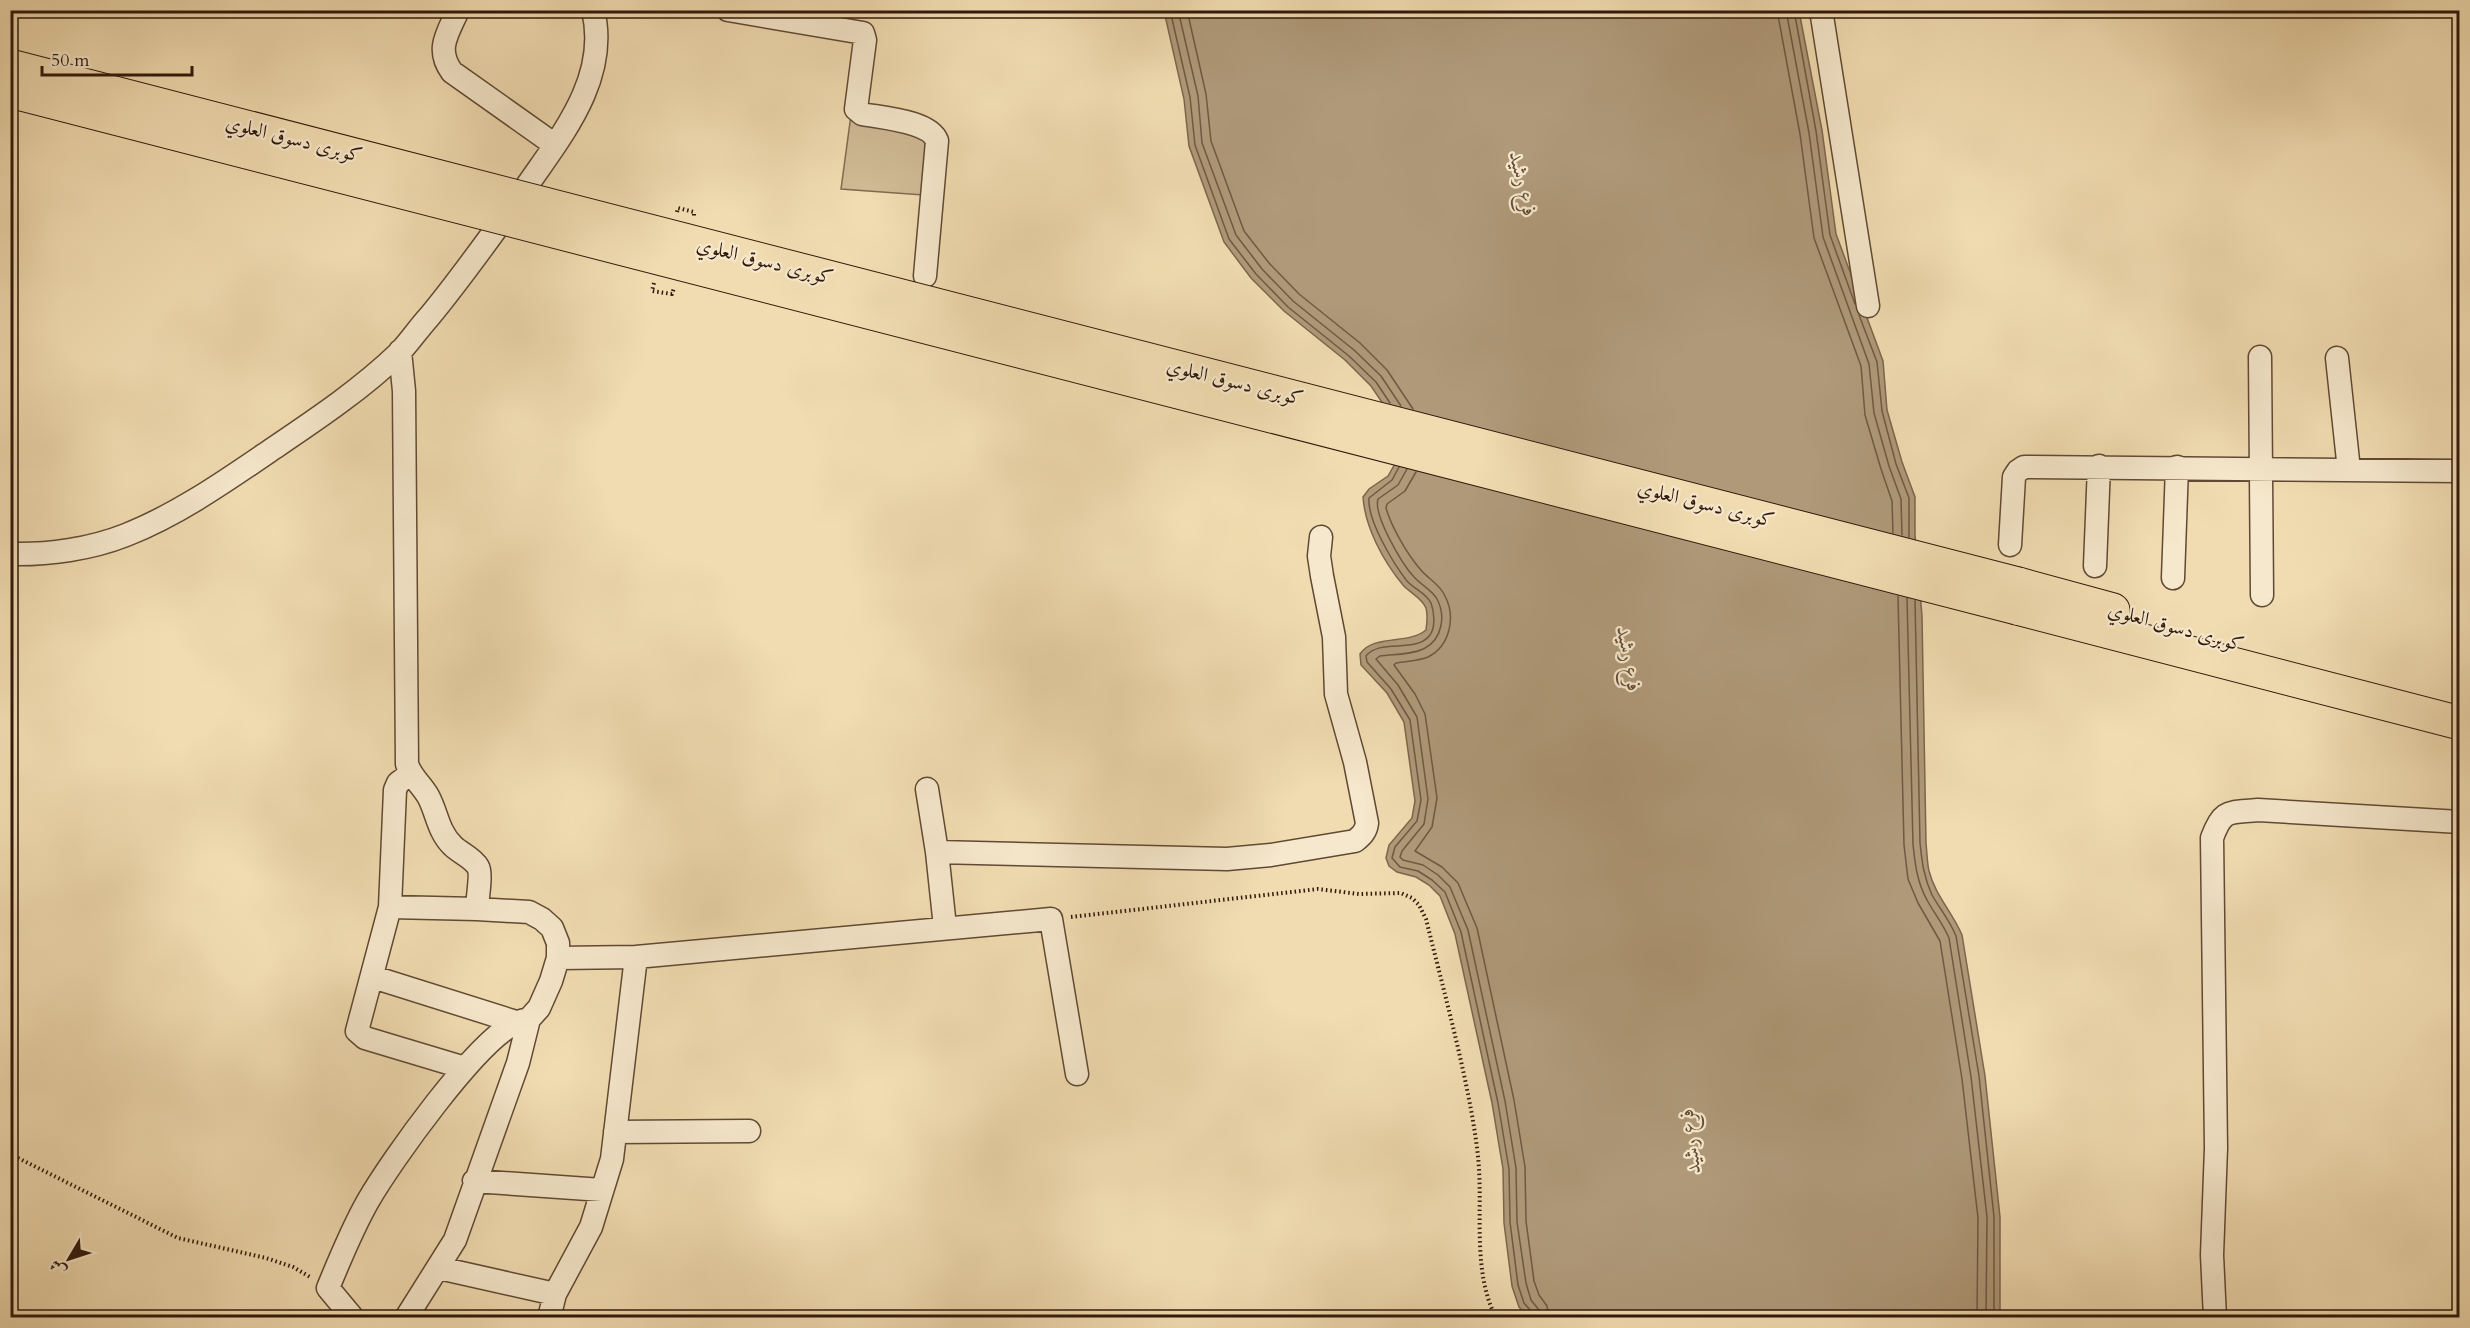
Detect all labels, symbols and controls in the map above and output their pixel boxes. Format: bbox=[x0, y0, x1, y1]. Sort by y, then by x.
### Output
scale bar bbox=[42, 39, 192, 77]
text: 50 m bbox=[51, 48, 90, 73]
street label: كوبرى دسوق العلوي bbox=[222, 109, 365, 171]
water label: فرع رشيد bbox=[1499, 149, 1545, 220]
street label: كوبرى دسوق العلوي bbox=[693, 231, 836, 293]
street label: كوبرى دسوق العلوي bbox=[1163, 352, 1306, 414]
street label: كوبرى دسوق العلوي bbox=[1634, 474, 1777, 536]
street label: كوبرى دسوق العلوي bbox=[2104, 596, 2247, 660]
water label: فرع رشيد bbox=[1606, 624, 1649, 695]
water label: فرع رشيد bbox=[1672, 1106, 1711, 1176]
north arrow bbox=[39, 1229, 99, 1289]
text: ش bbox=[45, 1255, 72, 1281]

